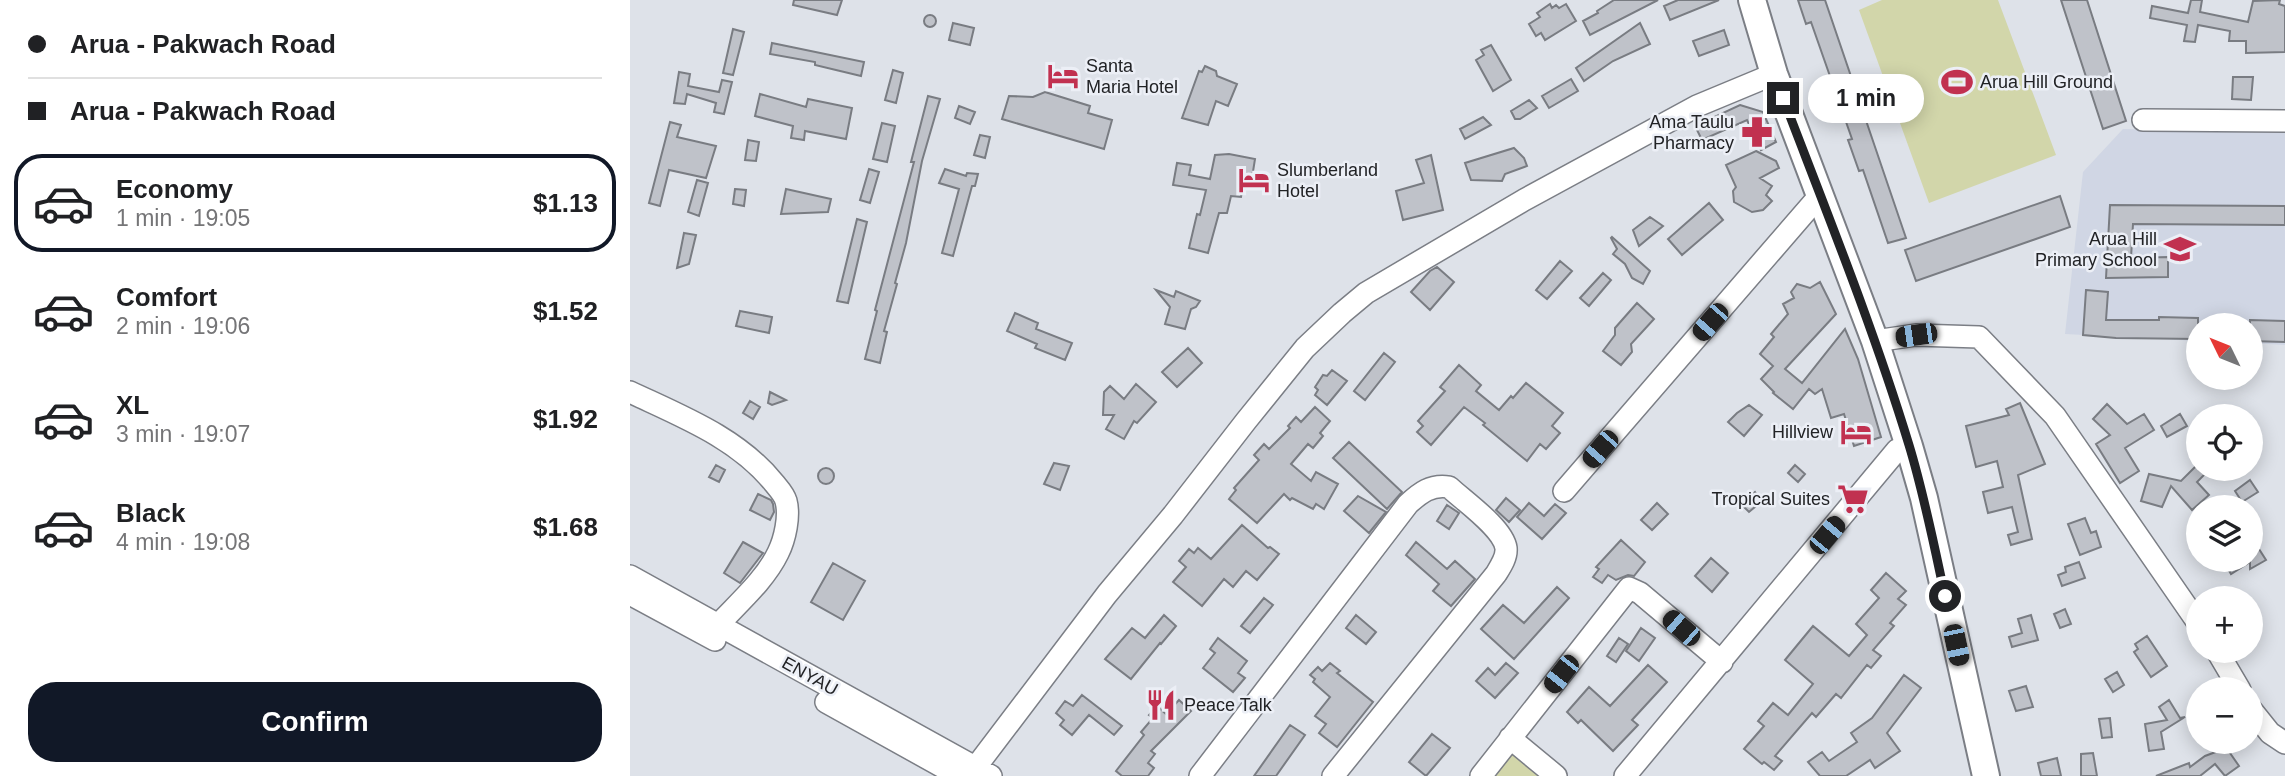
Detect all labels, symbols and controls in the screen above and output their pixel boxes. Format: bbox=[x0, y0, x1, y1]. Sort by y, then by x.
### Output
text: Arua - Pakwach Road bbox=[70, 29, 336, 59]
place label: Santa Maria Hotel bbox=[1086, 56, 1178, 97]
hotel icon: Santa Maria Hotel bbox=[1046, 59, 1080, 93]
sports icon: Arua Hill Ground bbox=[1940, 65, 1974, 99]
place label: Arua Hill Ground bbox=[1980, 72, 2113, 92]
callout: 1 min bbox=[1808, 74, 1923, 122]
route end bbox=[1767, 82, 1799, 114]
text: 1 min bbox=[1836, 85, 1896, 111]
text: Arua - Pakwach Road bbox=[70, 96, 336, 126]
place label: Ama Taulu Pharmacy bbox=[1649, 112, 1734, 153]
pharmacy icon: Ama Taulu Pharmacy bbox=[1740, 115, 1774, 149]
place label: Slumberland Hotel bbox=[1277, 160, 1378, 201]
hotel icon: Slumberland Hotel bbox=[1237, 163, 1271, 197]
icon: car bbox=[32, 172, 95, 235]
text: Economy bbox=[116, 174, 233, 204]
text: $1.13 bbox=[533, 188, 598, 218]
text: 1 min · 19:05 bbox=[116, 205, 250, 231]
place label: Arua Hill Primary School bbox=[2035, 229, 2157, 270]
school or university icon: Arua Hill Primary School bbox=[2163, 232, 2197, 266]
icon: car bbox=[32, 280, 95, 343]
text: Comfort bbox=[116, 282, 217, 312]
text: $1.52 bbox=[533, 296, 598, 326]
car bbox=[1689, 299, 1732, 345]
text: 2 min · 19:06 bbox=[116, 313, 250, 339]
north arrow bbox=[2186, 313, 2263, 390]
map controls bbox=[2186, 313, 2263, 754]
car bbox=[1894, 322, 1939, 348]
icon: car bbox=[32, 388, 95, 451]
text: XL bbox=[116, 390, 149, 420]
text: $1.92 bbox=[533, 404, 598, 434]
button: locate bbox=[2186, 404, 2263, 481]
hotel icon: Hillview bbox=[1839, 415, 1873, 449]
text: 3 min · 19:07 bbox=[116, 421, 250, 447]
place label: Hillview bbox=[1772, 422, 1834, 442]
car bbox=[1579, 426, 1622, 472]
supermarket icon: Tropical Suites bbox=[1836, 482, 1870, 516]
place label: Tropical Suites bbox=[1712, 489, 1830, 509]
button: layers bbox=[2186, 495, 2263, 572]
icon: car bbox=[32, 496, 95, 559]
text: Black bbox=[116, 498, 185, 528]
text: $1.68 bbox=[533, 512, 598, 542]
car bbox=[1806, 512, 1849, 558]
text: 4 min · 19:08 bbox=[116, 529, 250, 555]
route start bbox=[1929, 580, 1961, 612]
button: + bbox=[2186, 586, 2263, 663]
car bbox=[1659, 606, 1704, 650]
car bbox=[1942, 622, 1971, 668]
car bbox=[1540, 651, 1583, 697]
street label: ENYAU bbox=[779, 653, 841, 699]
button: − bbox=[2186, 677, 2263, 754]
button: Confirm bbox=[28, 682, 602, 762]
restaurant icon: Peace Talk bbox=[1144, 688, 1178, 722]
place label: Peace Talk bbox=[1184, 695, 1273, 715]

